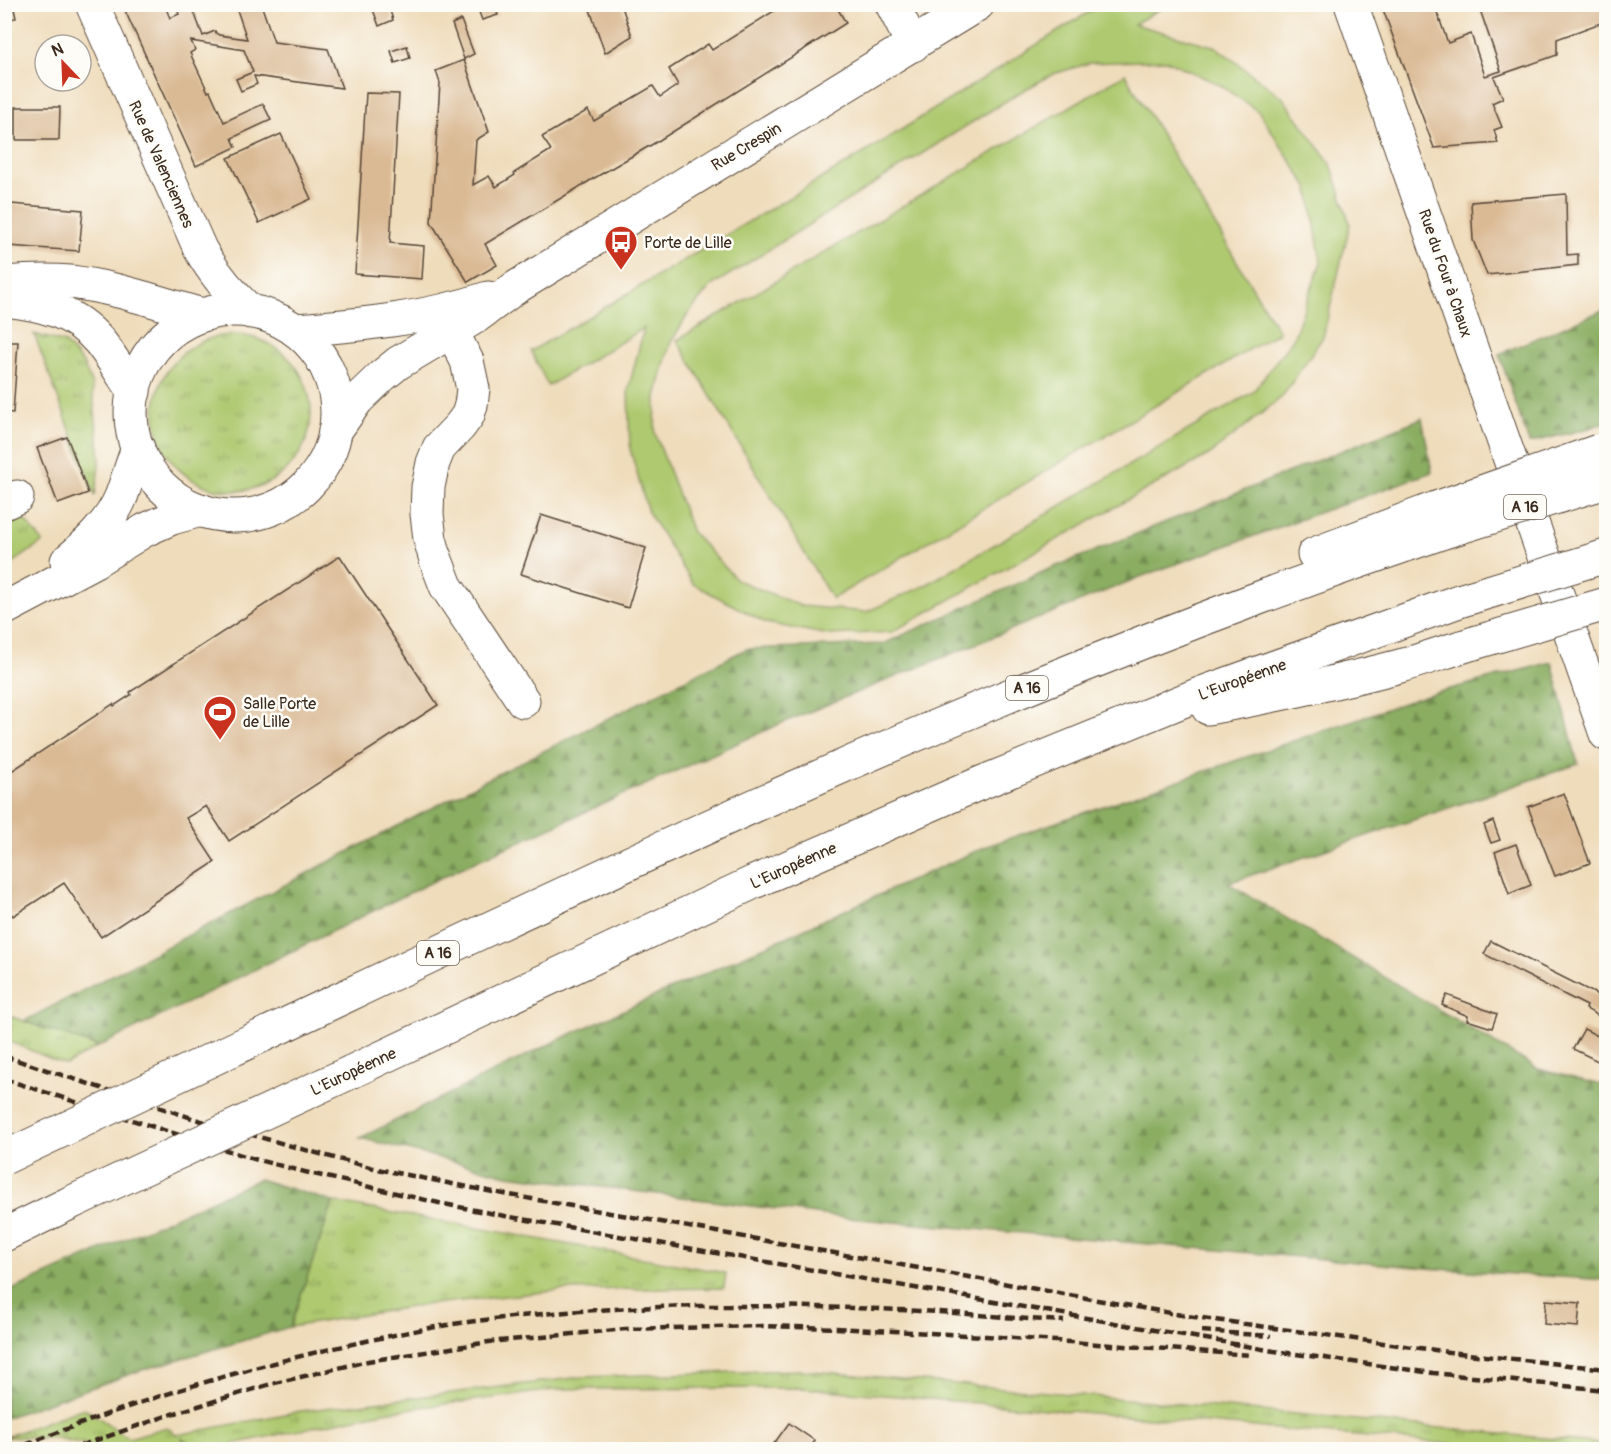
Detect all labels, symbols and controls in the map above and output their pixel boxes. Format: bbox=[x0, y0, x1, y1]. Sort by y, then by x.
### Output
north arrow bbox=[33, 33, 93, 93]
text: N bbox=[49, 39, 67, 61]
street label: Rue de Valenciennes bbox=[124, 98, 198, 231]
street label: Rue Crespin bbox=[708, 118, 785, 176]
street label: Rue du Four à Chaux bbox=[1414, 207, 1476, 340]
bus stop icon: Porte de Lille bbox=[603, 224, 639, 271]
place label: Porte de Lille bbox=[644, 233, 732, 253]
road number: A 16 bbox=[1504, 495, 1546, 519]
street label: L'Européenne bbox=[1196, 655, 1289, 705]
road number: A 16 bbox=[1006, 676, 1048, 700]
sports icon: Salle Porte de Lille bbox=[202, 694, 238, 741]
place label: Salle Porte de Lille bbox=[243, 694, 316, 732]
street label: L'Européenne bbox=[747, 838, 840, 894]
road number: A 16 bbox=[417, 941, 459, 965]
street label: L'Européenne bbox=[307, 1043, 400, 1100]

